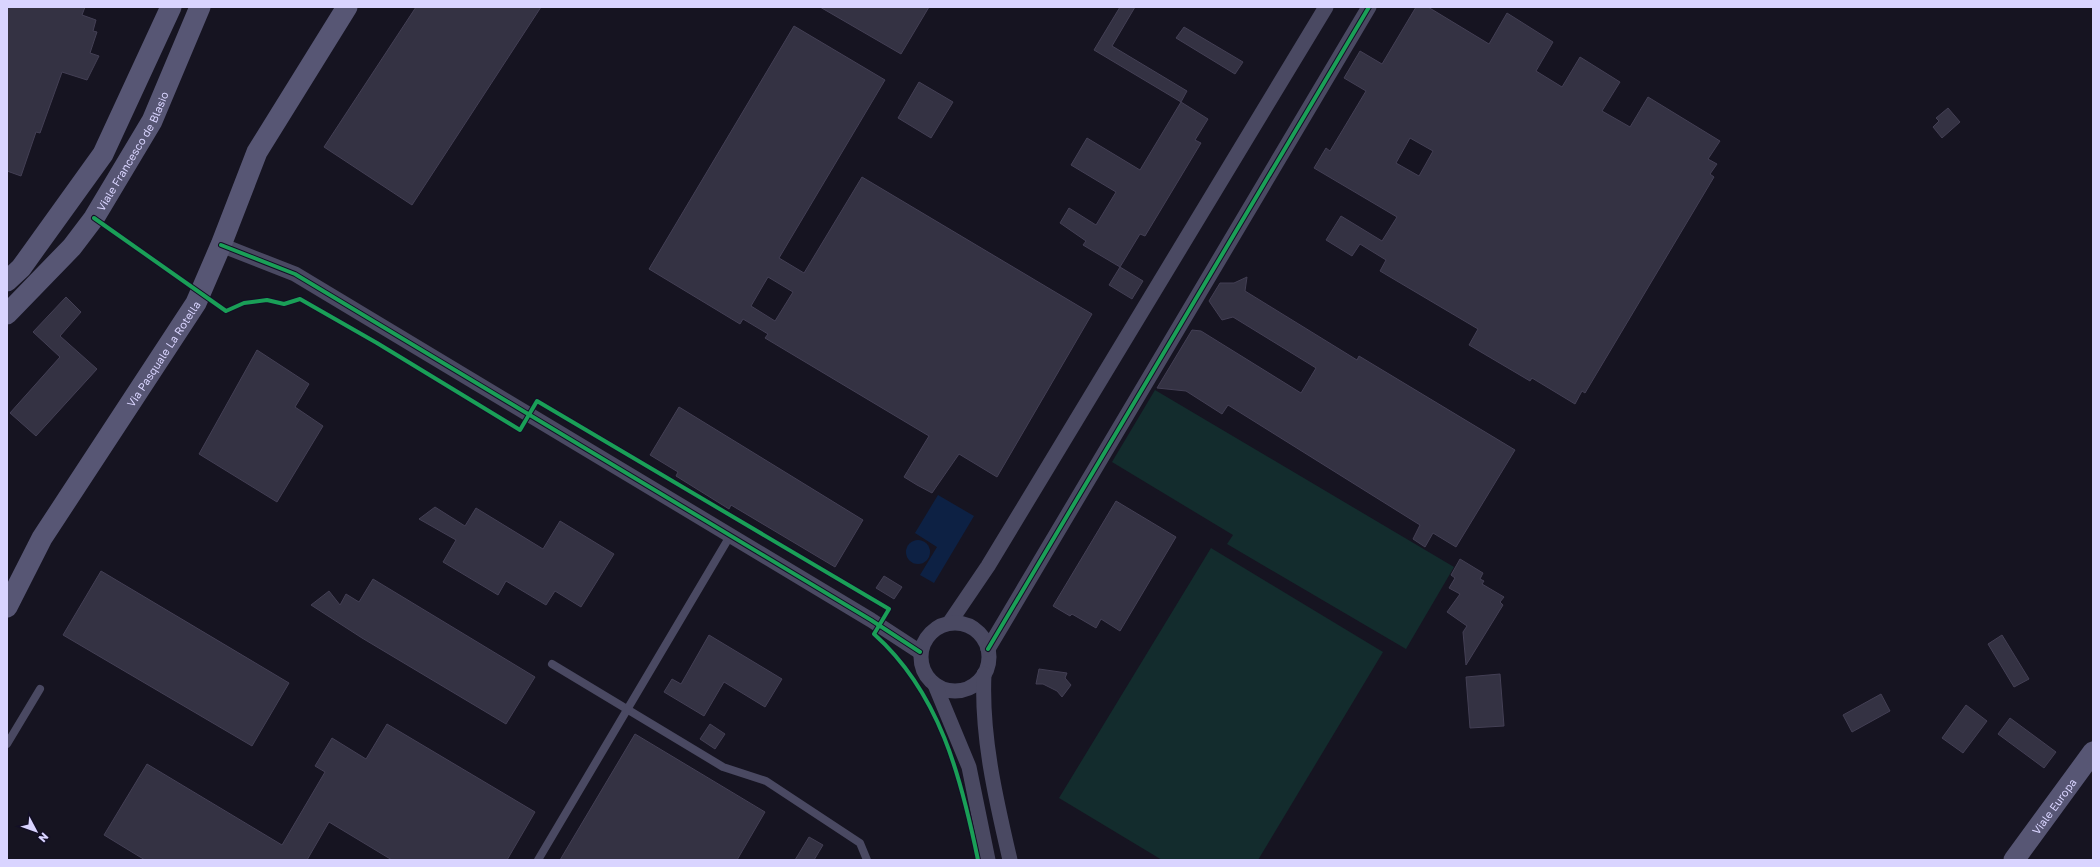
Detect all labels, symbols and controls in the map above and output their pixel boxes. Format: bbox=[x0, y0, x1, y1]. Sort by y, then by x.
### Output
street label: Viale Francesco de Blasio bbox=[93, 89, 170, 213]
street label: Via Pasquale La Rotella bbox=[123, 298, 202, 409]
street label: Viale Europa bbox=[2029, 775, 2078, 837]
north arrow bbox=[16, 811, 56, 851]
text: N bbox=[36, 830, 52, 845]

